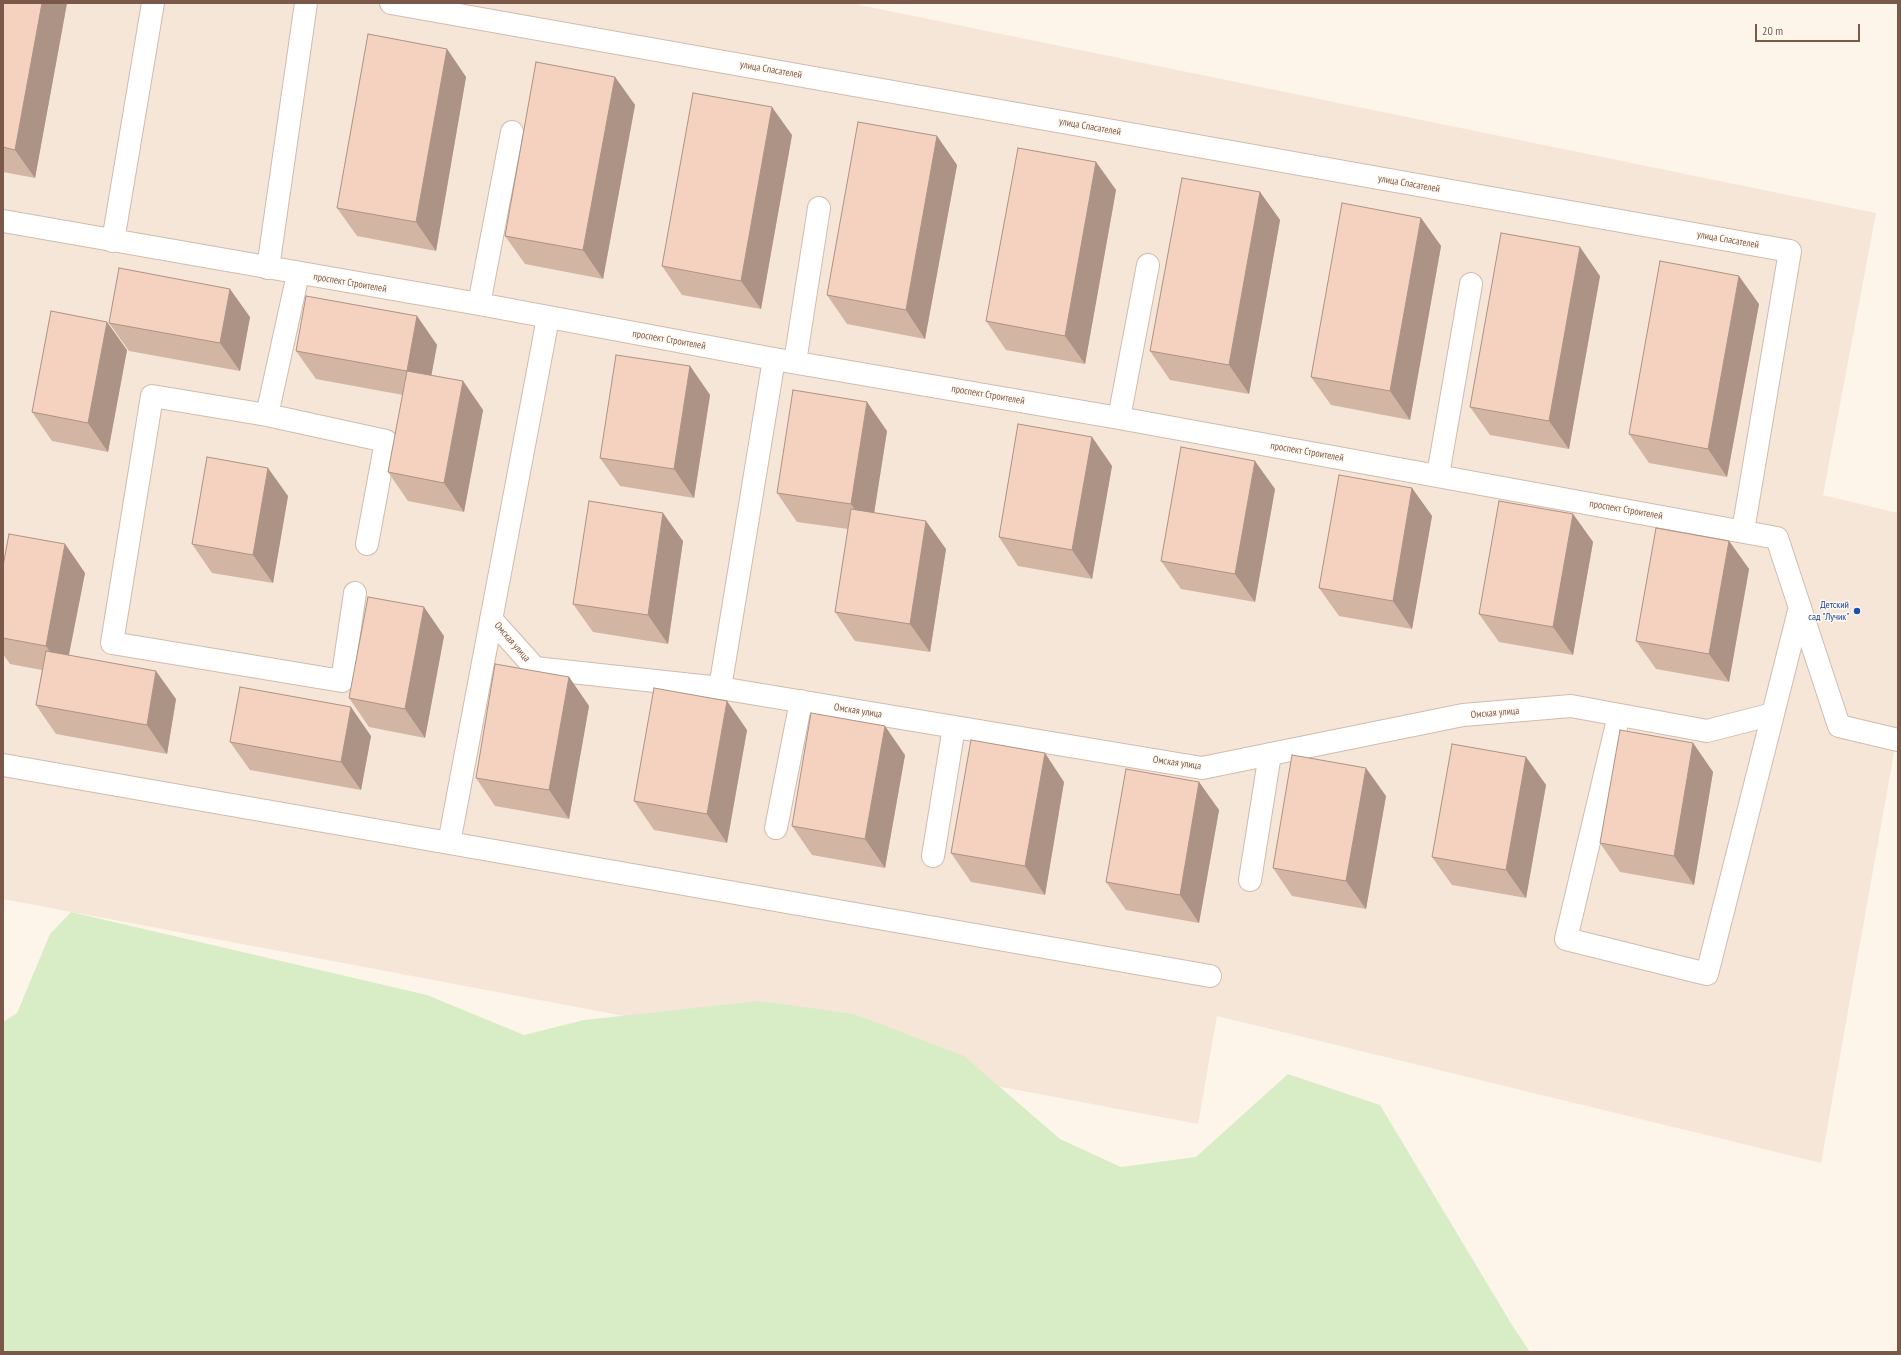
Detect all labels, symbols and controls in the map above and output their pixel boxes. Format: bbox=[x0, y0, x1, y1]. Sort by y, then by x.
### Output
scale bar bbox=[1757, 16, 1862, 42]
text: 20 m bbox=[1762, 23, 1783, 38]
street label: улица Спасателей bbox=[739, 59, 803, 81]
street label: улица Спасателей bbox=[1058, 116, 1122, 138]
street label: улица Спасателей bbox=[1377, 173, 1441, 195]
street label: улица Спасателей bbox=[1696, 229, 1760, 251]
street label: проспект Строителей bbox=[312, 271, 388, 295]
street label: проспект Строителей bbox=[631, 328, 707, 352]
street label: проспект Строителей bbox=[950, 383, 1026, 407]
street label: проспект Строителей bbox=[1269, 440, 1345, 464]
street label: проспект Строителей bbox=[1588, 498, 1664, 522]
place label: Детский сад "Лучик" bbox=[1808, 599, 1849, 622]
marker: Детский сад "Лучик" bbox=[1852, 606, 1862, 616]
street label: Омская улица bbox=[492, 620, 532, 664]
street label: Омская улица bbox=[833, 701, 883, 721]
street label: Омская улица bbox=[1470, 705, 1520, 721]
street label: Омская улица bbox=[1152, 754, 1202, 772]

